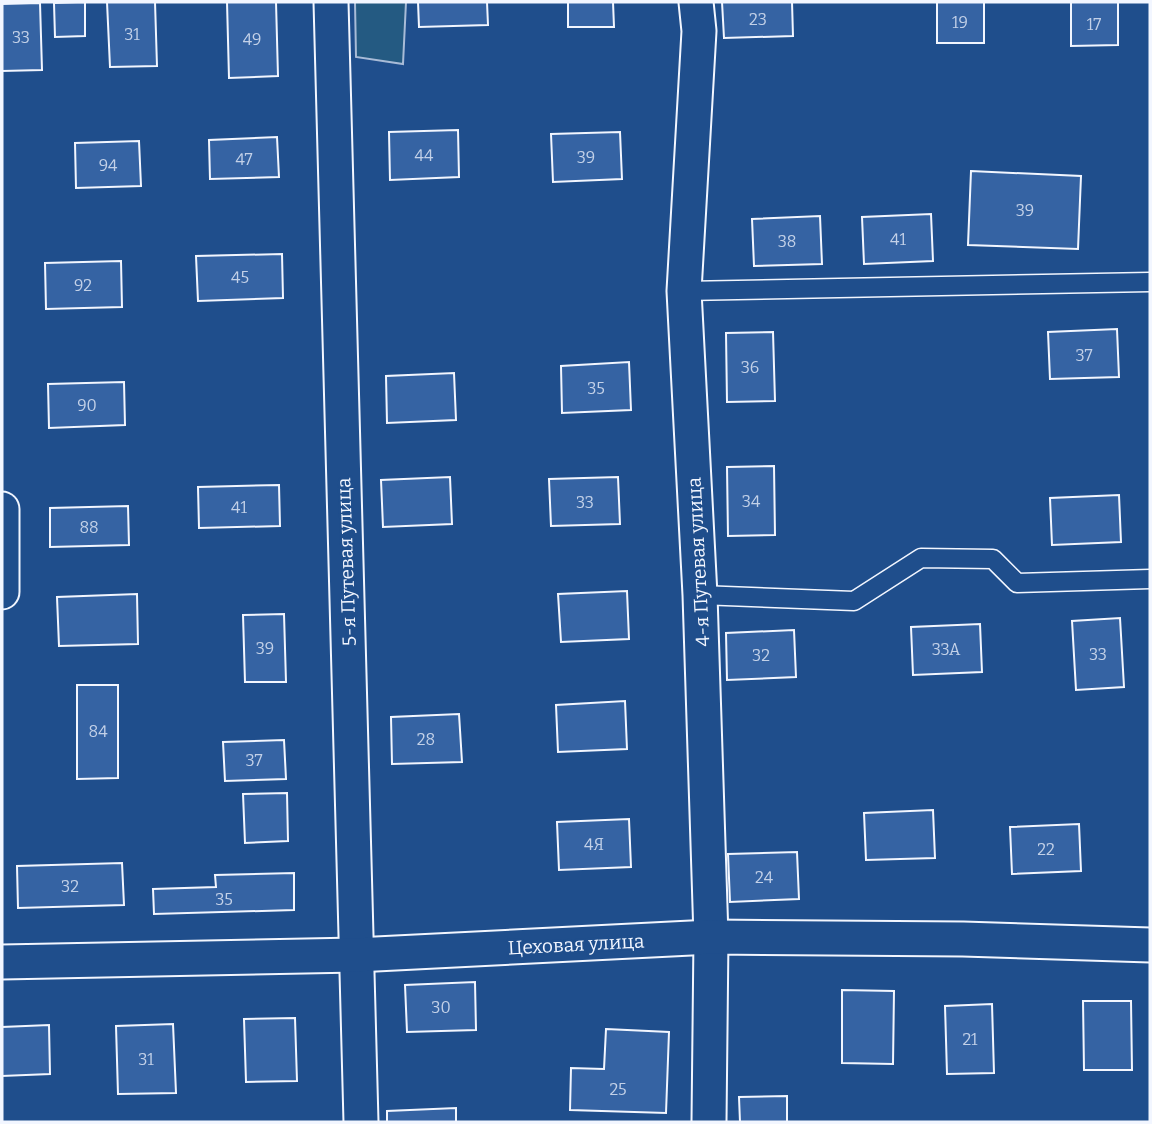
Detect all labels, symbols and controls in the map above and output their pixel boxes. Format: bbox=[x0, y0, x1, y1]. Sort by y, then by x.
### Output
house number: 23 bbox=[749, 10, 767, 29]
house number: 19 bbox=[952, 13, 968, 32]
house number: 17 bbox=[1087, 15, 1101, 34]
house number: 31 bbox=[124, 25, 140, 44]
house number: 33 bbox=[12, 28, 30, 47]
house number: 49 bbox=[243, 30, 261, 49]
house number: 44 bbox=[415, 146, 434, 165]
house number: 39 bbox=[577, 148, 595, 167]
house number: 47 bbox=[235, 150, 253, 169]
house number: 94 bbox=[99, 156, 118, 175]
house number: 39 bbox=[1016, 201, 1034, 220]
house number: 41 bbox=[890, 230, 906, 249]
house number: 38 bbox=[778, 232, 796, 251]
house number: 45 bbox=[231, 268, 249, 287]
house number: 92 bbox=[74, 276, 92, 295]
house number: 37 bbox=[1075, 346, 1093, 365]
house number: 36 bbox=[741, 358, 759, 377]
house number: 35 bbox=[587, 379, 605, 398]
house number: 90 bbox=[77, 396, 97, 415]
street label: 4-я Путевая улица bbox=[683, 476, 714, 647]
street label: 5-я Путевая улица bbox=[332, 477, 361, 647]
house number: 34 bbox=[742, 492, 761, 511]
house number: 33 bbox=[576, 493, 594, 512]
house number: 41 bbox=[231, 498, 247, 517]
house number: 88 bbox=[79, 518, 99, 537]
house number: 39 bbox=[256, 639, 274, 658]
house number: 33А bbox=[932, 640, 961, 659]
house number: 33 bbox=[1089, 645, 1107, 664]
house number: 32 bbox=[752, 646, 770, 665]
house number: 84 bbox=[89, 722, 108, 741]
house number: 28 bbox=[417, 730, 435, 749]
house number: 37 bbox=[245, 751, 263, 770]
house number: 4Я bbox=[584, 835, 604, 854]
house number: 22 bbox=[1037, 840, 1055, 859]
house number: 24 bbox=[755, 868, 774, 887]
house number: 32 bbox=[61, 877, 79, 896]
house number: 35 bbox=[215, 890, 233, 909]
street label: Цеховая улица bbox=[507, 929, 645, 960]
house number: 30 bbox=[431, 998, 451, 1017]
house number: 21 bbox=[962, 1030, 978, 1049]
house number: 31 bbox=[138, 1050, 154, 1069]
house number: 25 bbox=[609, 1080, 627, 1099]

